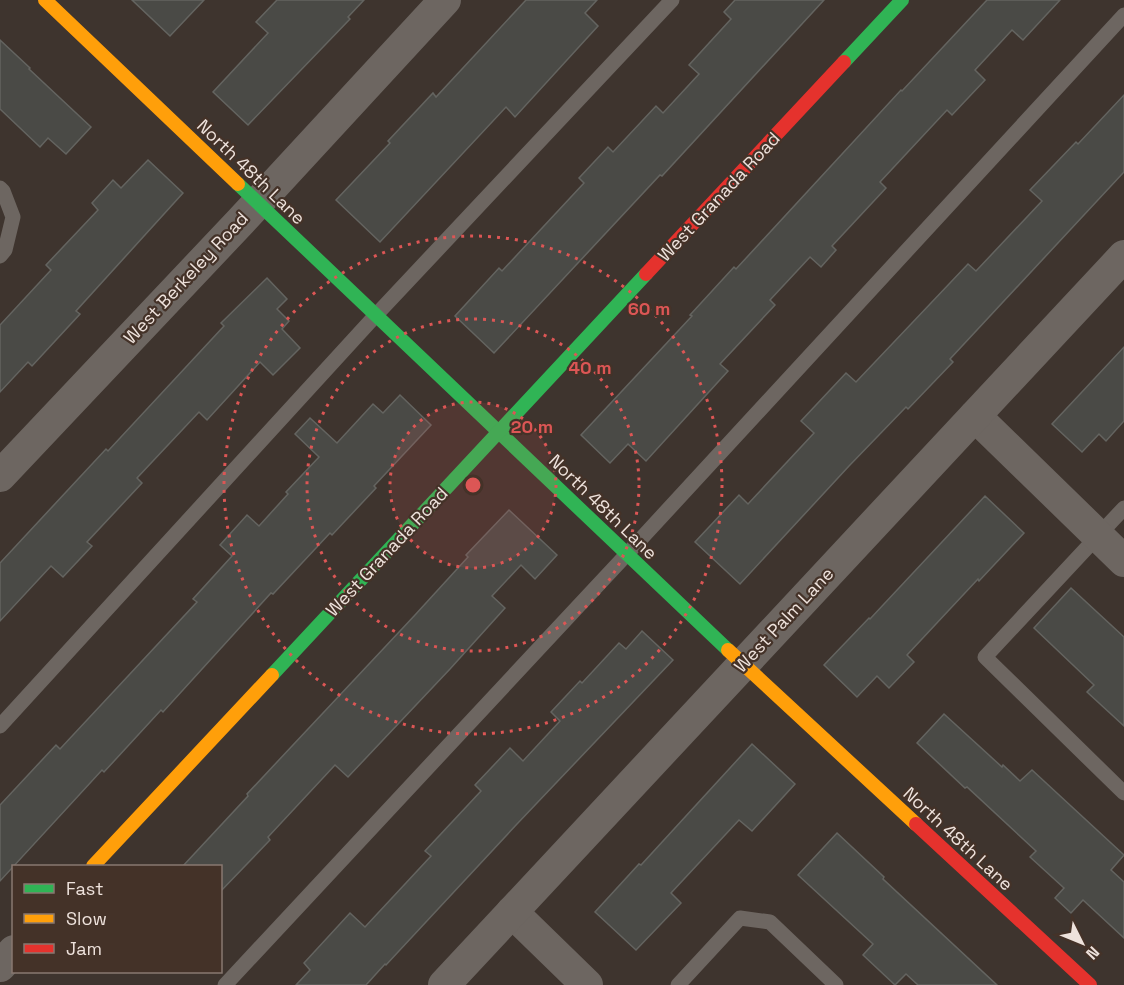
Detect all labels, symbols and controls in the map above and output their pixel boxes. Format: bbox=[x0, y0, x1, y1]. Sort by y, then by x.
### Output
street label: North 48th Lane bbox=[192, 114, 310, 229]
street label: West Granada Road bbox=[653, 127, 785, 266]
street label: West Berkeley Road bbox=[118, 207, 253, 349]
text: 60 m bbox=[628, 297, 670, 320]
text: 40 m bbox=[568, 356, 612, 379]
text: 20 m bbox=[511, 415, 553, 438]
street label: North 48th Lane bbox=[544, 449, 662, 564]
centre of rings bbox=[463, 475, 483, 495]
street label: West Granada Road bbox=[321, 482, 453, 621]
street label: West Palm Lane bbox=[729, 562, 838, 677]
street label: North 48th Lane bbox=[899, 782, 1018, 895]
legend bbox=[12, 865, 222, 973]
text: Fast bbox=[66, 877, 103, 900]
text: Slow bbox=[66, 907, 107, 930]
north arrow bbox=[1052, 913, 1112, 973]
text: Jam bbox=[66, 937, 102, 960]
text: N bbox=[1081, 942, 1104, 964]

